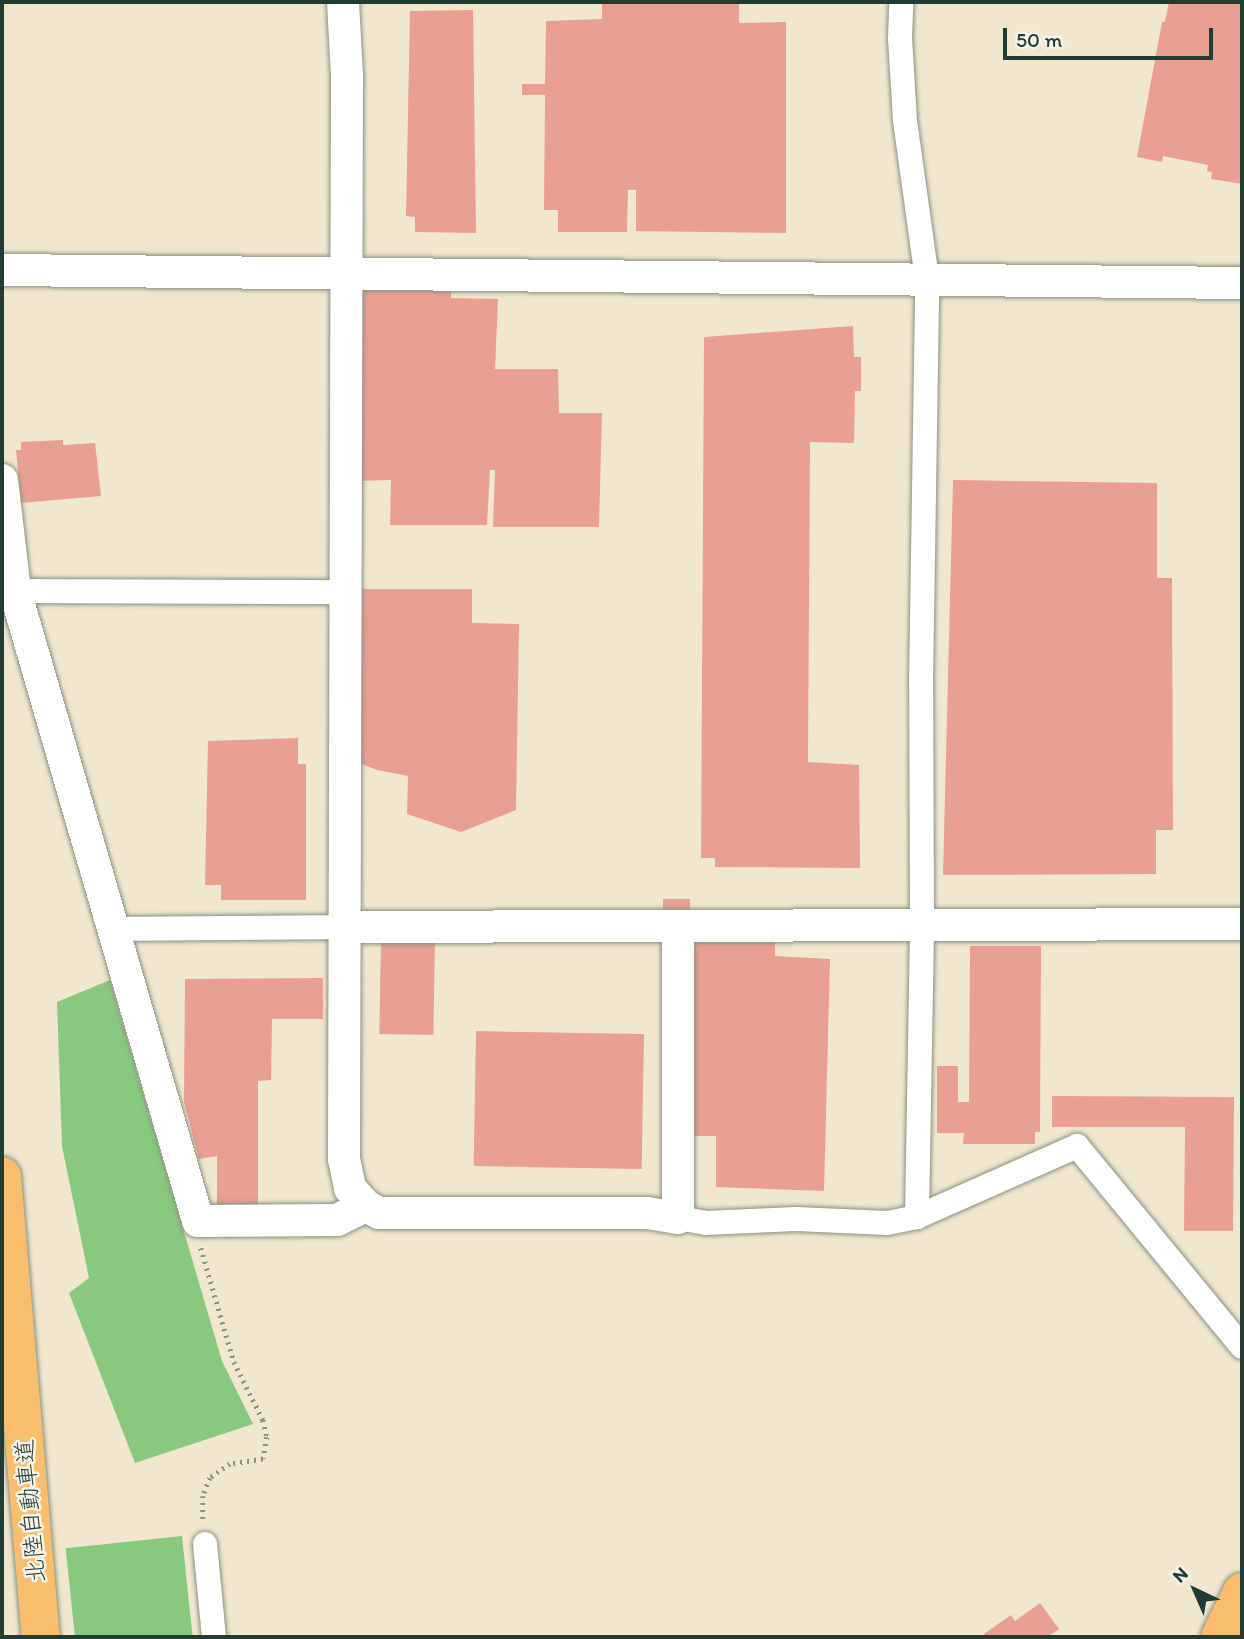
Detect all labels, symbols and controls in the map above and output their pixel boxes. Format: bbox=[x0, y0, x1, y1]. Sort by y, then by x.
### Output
scale bar bbox=[1006, 14, 1216, 58]
text: 50 m bbox=[1016, 27, 1062, 52]
street label: 北陸自動車道 bbox=[9, 1438, 51, 1584]
north arrow bbox=[1160, 1555, 1230, 1625]
text: N bbox=[1167, 1562, 1193, 1587]

